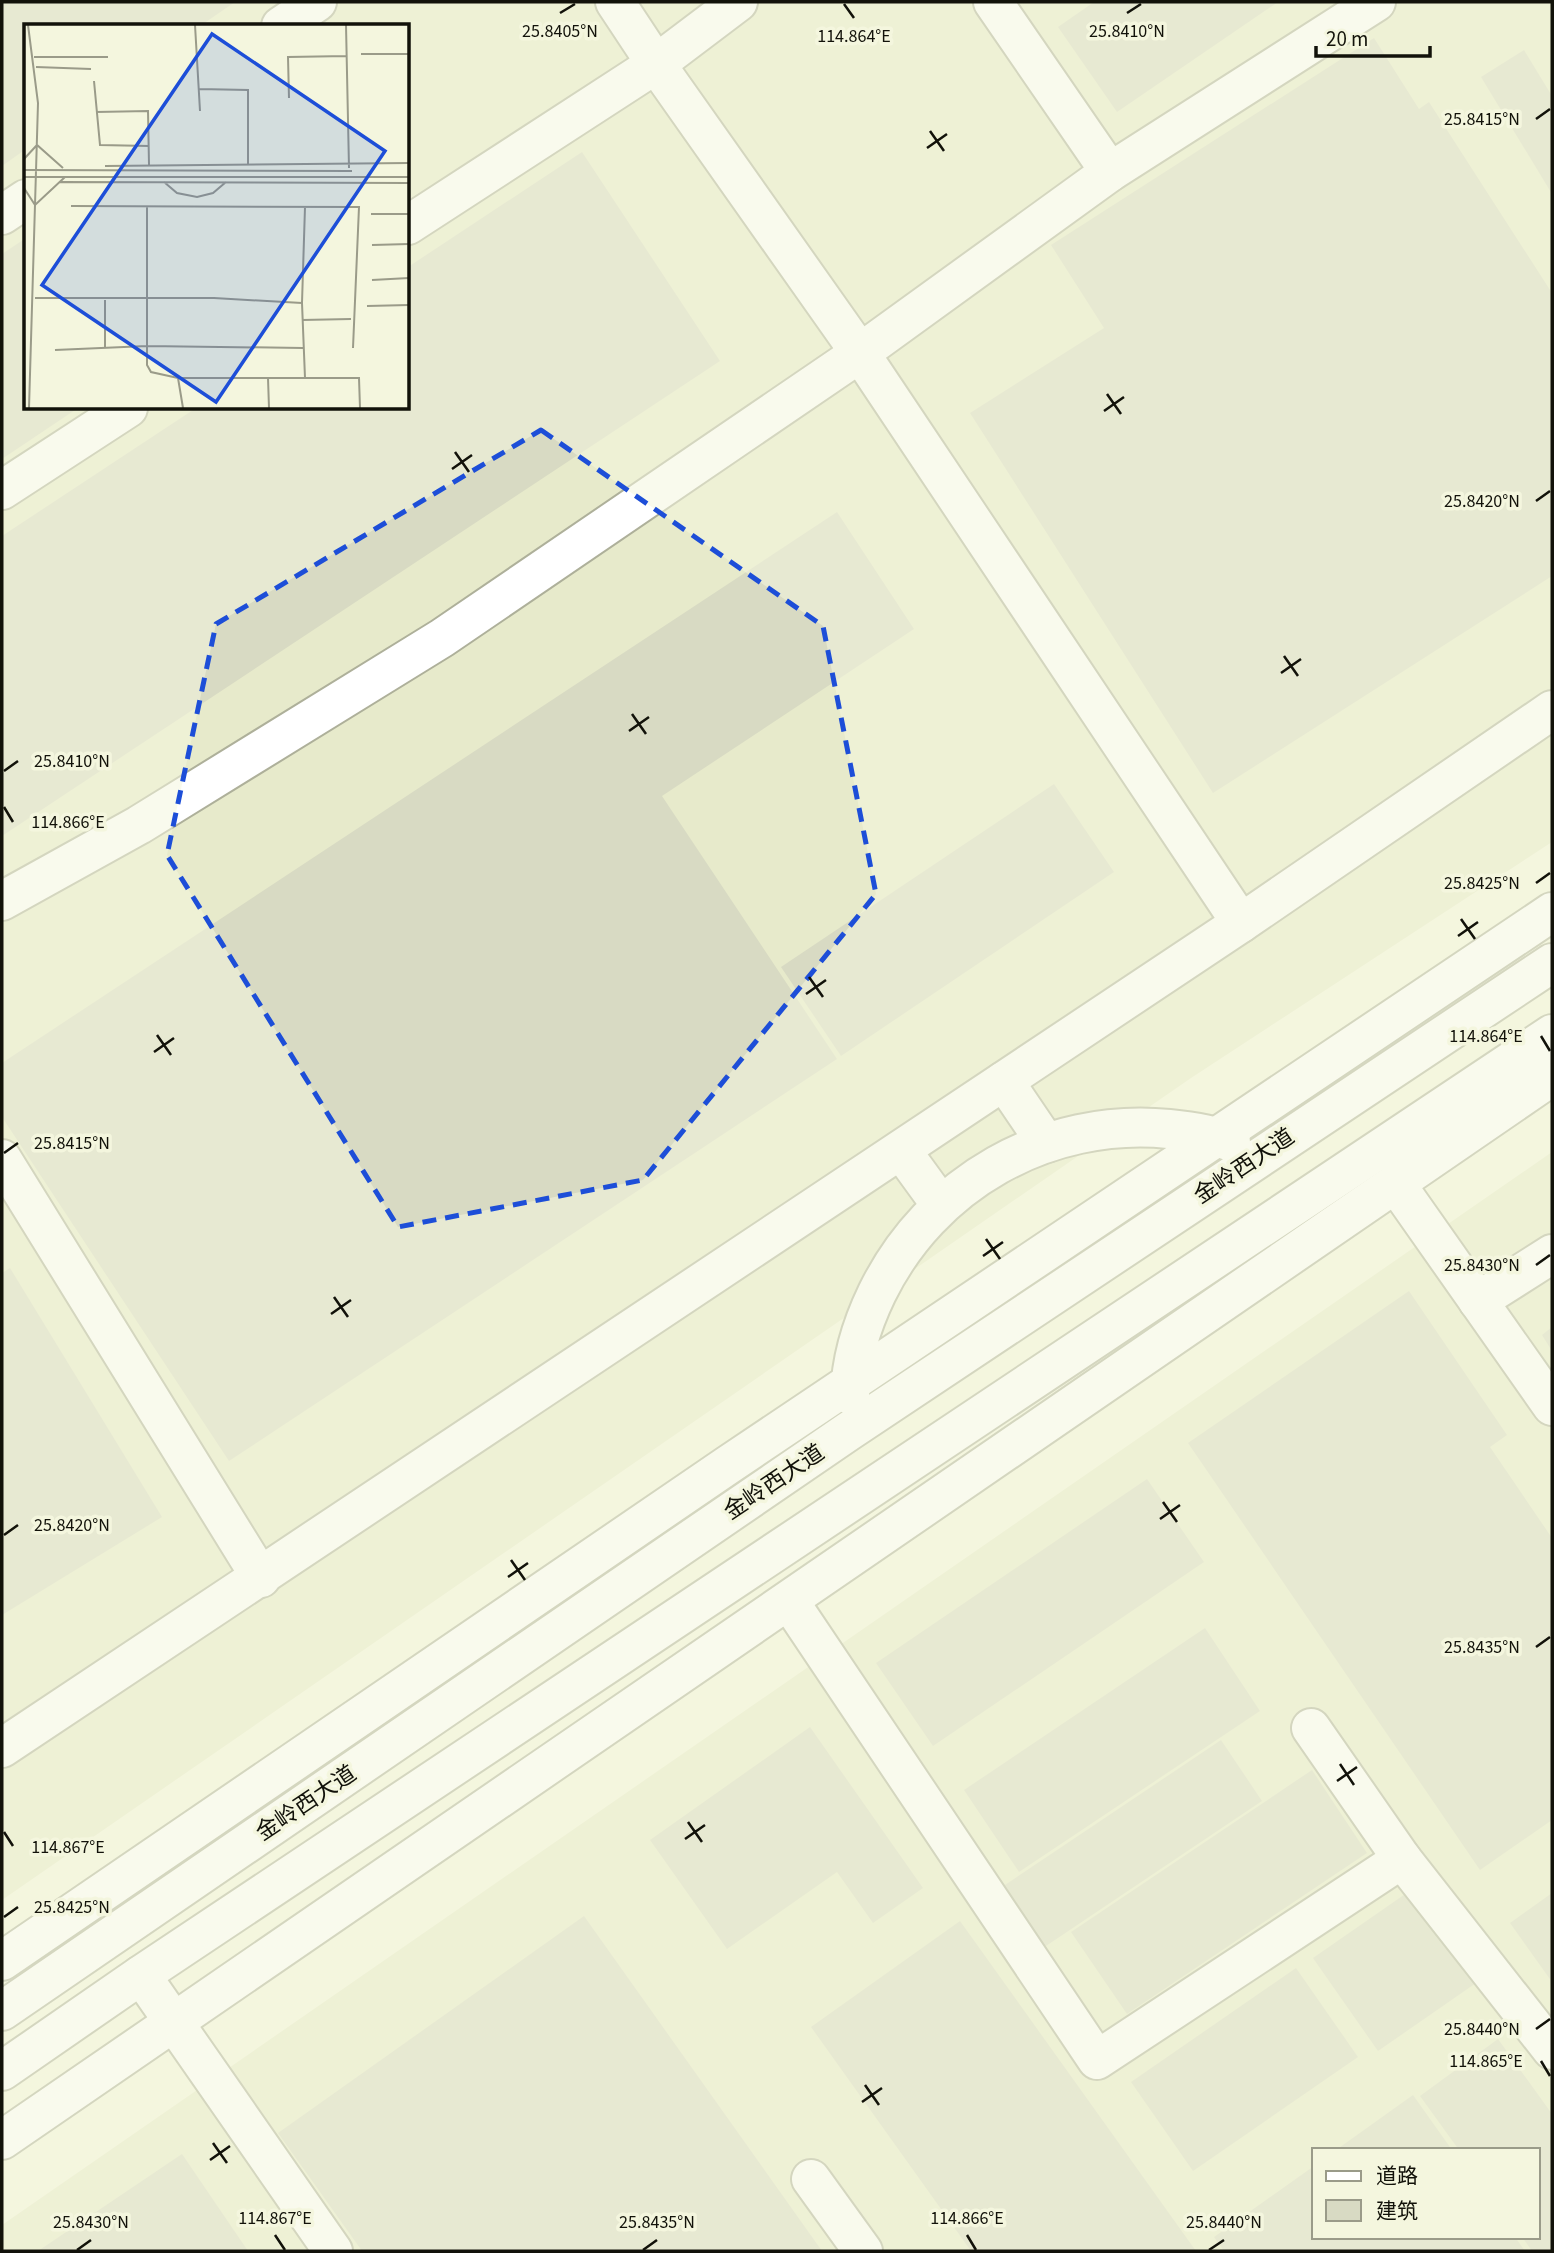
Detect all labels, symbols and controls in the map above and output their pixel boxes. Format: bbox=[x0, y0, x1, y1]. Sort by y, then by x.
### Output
scale bar bbox=[1316, 14, 1430, 58]
text: 25.8405°N bbox=[522, 19, 598, 44]
text: 25.8410°N bbox=[1089, 19, 1165, 44]
inset map bbox=[24, 24, 410, 410]
text: 114.864°E bbox=[817, 24, 891, 49]
text: 20 m bbox=[1326, 24, 1368, 54]
text: 25.8415°N bbox=[1444, 107, 1520, 132]
text: 25.8420°N bbox=[1444, 489, 1520, 514]
text: 25.8410°N bbox=[34, 749, 110, 774]
text: 114.866°E bbox=[31, 810, 105, 835]
text: 25.8425°N bbox=[1444, 871, 1520, 896]
text: 114.864°E bbox=[1449, 1024, 1523, 1049]
street label: 金岭西大道 bbox=[1187, 1120, 1301, 1212]
text: 25.8415°N bbox=[34, 1131, 110, 1156]
text: 25.8430°N bbox=[1444, 1253, 1520, 1278]
street label: 金岭西大道 bbox=[717, 1436, 831, 1528]
text: 25.8420°N bbox=[34, 1513, 110, 1538]
text: 25.8435°N bbox=[1444, 1635, 1520, 1660]
street label: 金岭西大道 bbox=[249, 1757, 363, 1849]
text: 114.867°E bbox=[31, 1835, 105, 1860]
text: 25.8425°N bbox=[34, 1895, 110, 1920]
text: 25.8440°N bbox=[1444, 2017, 1520, 2042]
text: 114.865°E bbox=[1449, 2049, 1523, 2074]
legend bbox=[1312, 2148, 1540, 2239]
text: 道路 bbox=[1376, 2161, 1418, 2191]
text: 建筑 bbox=[1376, 2196, 1418, 2226]
text: 114.867°E bbox=[238, 2206, 312, 2231]
text: 114.866°E bbox=[930, 2206, 1004, 2231]
text: 25.8430°N bbox=[53, 2210, 129, 2235]
text: 25.8435°N bbox=[619, 2210, 695, 2235]
text: 25.8440°N bbox=[1186, 2210, 1262, 2235]

